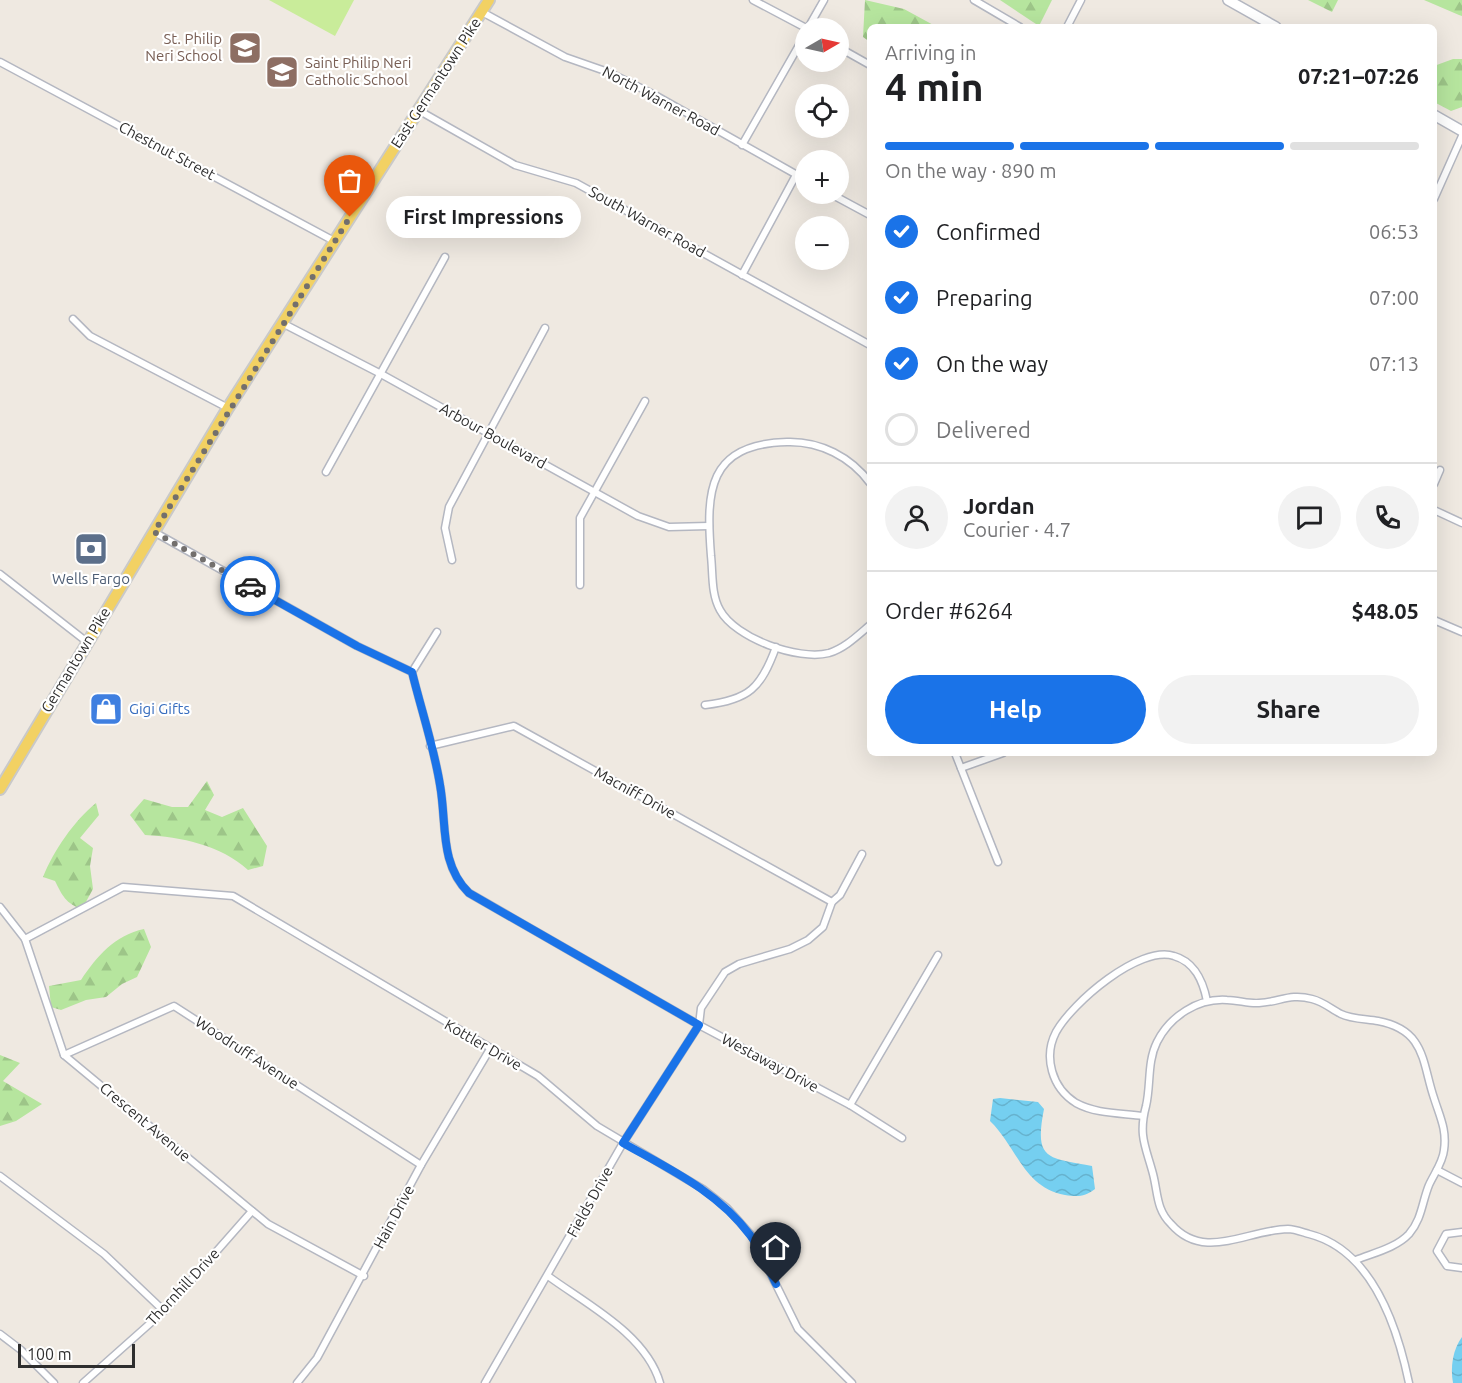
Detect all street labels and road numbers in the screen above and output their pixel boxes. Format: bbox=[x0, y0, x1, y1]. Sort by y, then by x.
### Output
street label: East Germantown Pike bbox=[387, 15, 484, 151]
street label: North Warner Road bbox=[600, 62, 723, 139]
street label: Chestnut Street bbox=[116, 118, 218, 183]
street label: South Warner Road bbox=[586, 182, 708, 261]
street label: Arbour Boulevard bbox=[437, 399, 549, 472]
street label: Germantown Pike bbox=[37, 604, 114, 715]
street label: Macniff Drive bbox=[592, 763, 679, 822]
street label: Woodruff Avenue bbox=[192, 1013, 302, 1092]
street label: Kottler Drive bbox=[442, 1016, 525, 1074]
street label: Westaway Drive bbox=[719, 1030, 822, 1095]
street label: Crescent Avenue bbox=[96, 1079, 194, 1165]
street label: Fields Drive bbox=[563, 1164, 616, 1240]
street label: Hain Drive bbox=[370, 1182, 417, 1251]
street label: Thornhill Drive bbox=[143, 1245, 223, 1329]

